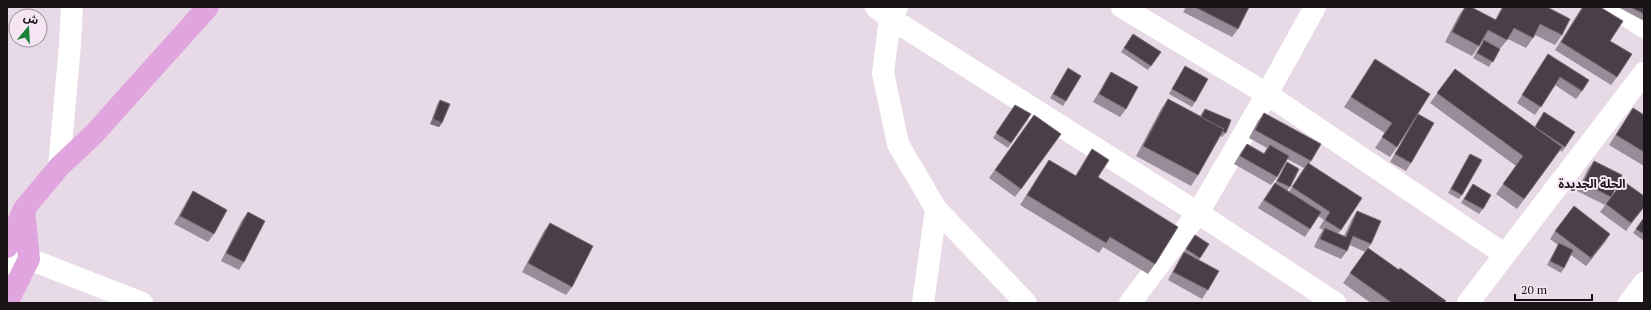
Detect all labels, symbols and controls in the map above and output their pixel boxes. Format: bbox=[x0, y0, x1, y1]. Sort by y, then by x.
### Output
north arrow bbox=[8, 8, 48, 48]
text: ش bbox=[22, 10, 40, 27]
district label: الحلة الجديدة bbox=[1558, 176, 1626, 191]
scale bar bbox=[1515, 276, 1592, 302]
text: 20 m bbox=[1521, 282, 1548, 297]

